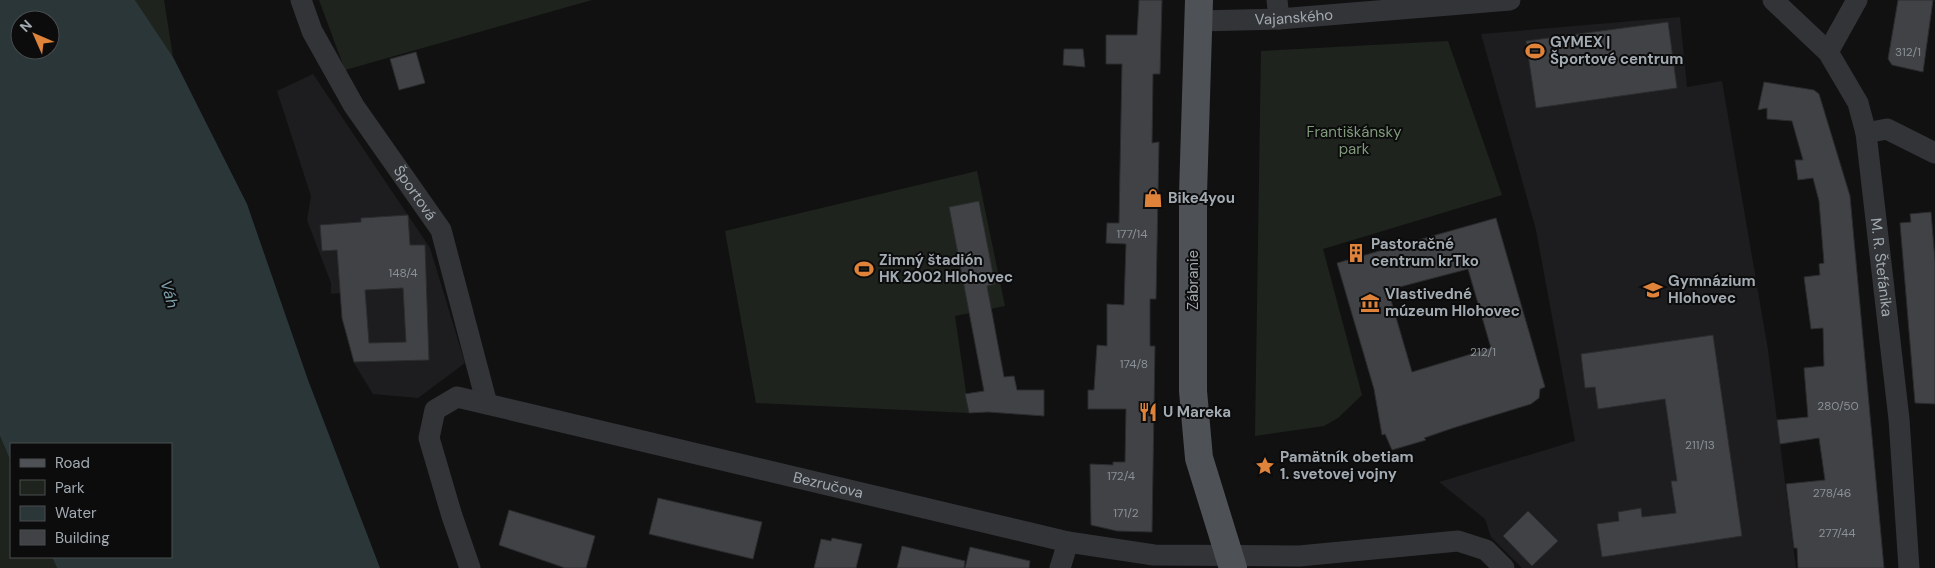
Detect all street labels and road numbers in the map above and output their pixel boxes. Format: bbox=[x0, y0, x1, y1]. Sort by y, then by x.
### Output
street label: Vajanského bbox=[1255, 5, 1334, 30]
street label: Športová bbox=[389, 162, 441, 224]
street label: M. R. Štefánika bbox=[1866, 217, 1897, 318]
street label: Zábranie bbox=[1183, 250, 1203, 310]
street label: Bezručova bbox=[791, 467, 865, 503]

